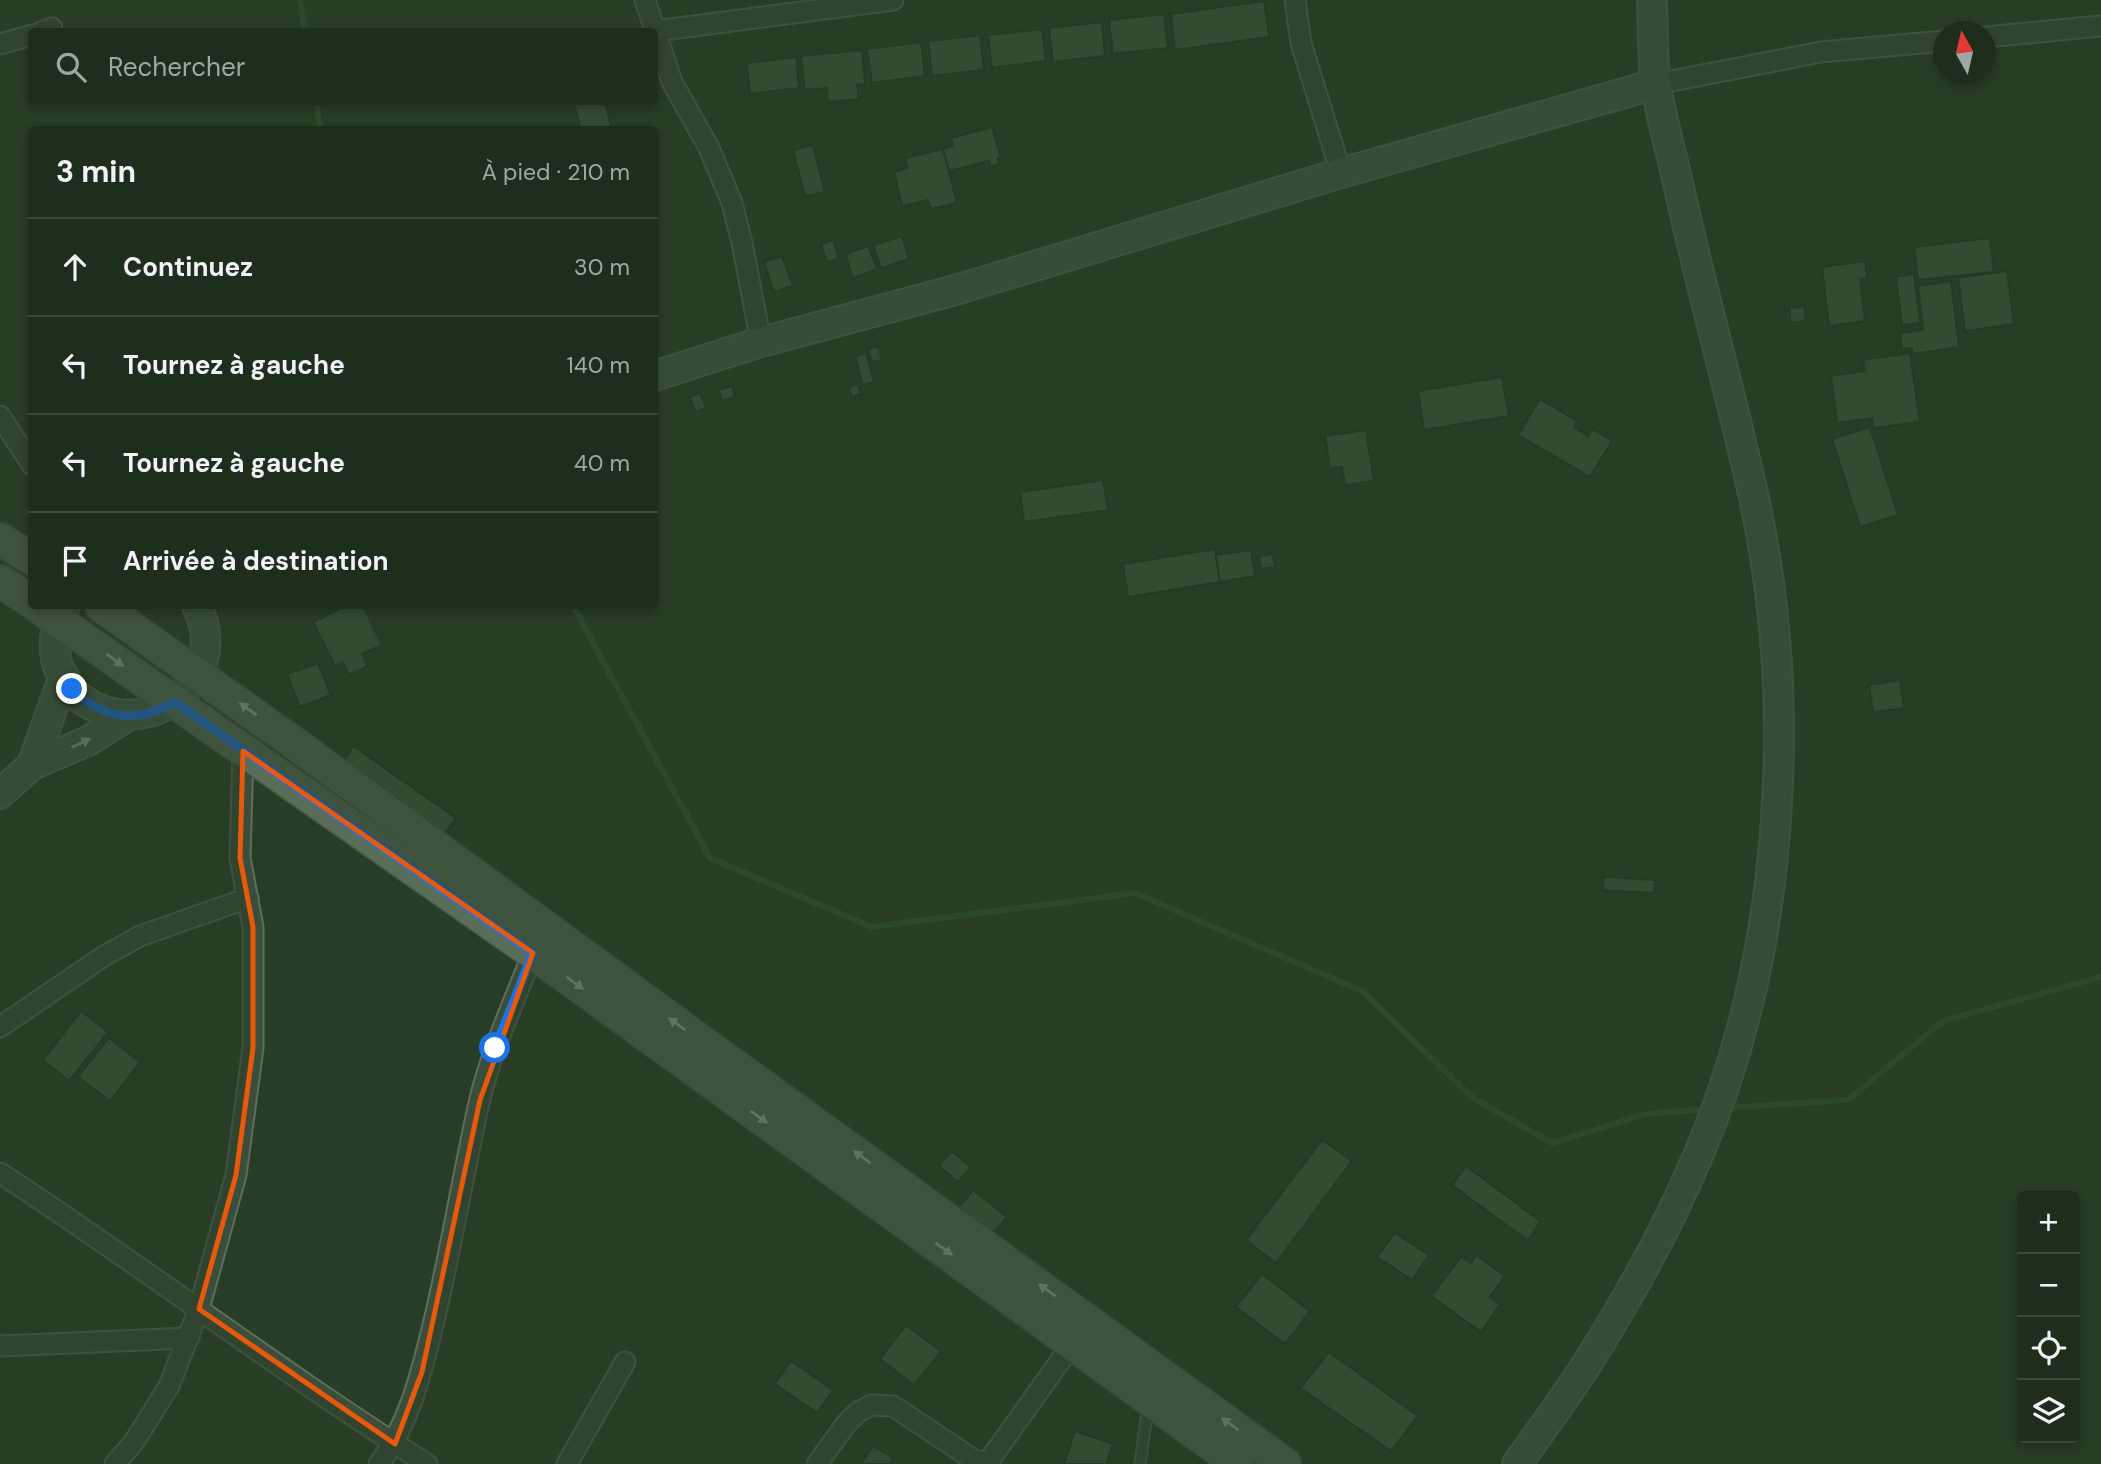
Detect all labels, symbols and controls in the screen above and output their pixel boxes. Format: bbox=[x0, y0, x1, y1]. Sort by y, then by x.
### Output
north arrow bbox=[1933, 21, 1996, 84]
search box bbox=[28, 28, 658, 105]
icon: search bbox=[52, 48, 90, 86]
text: Rechercher bbox=[108, 50, 245, 84]
text: 3 min bbox=[56, 152, 136, 191]
text: À pied · 210 m bbox=[482, 157, 630, 187]
icon: ahead bbox=[56, 248, 94, 286]
text: Continuez bbox=[123, 250, 253, 284]
text: 30 m bbox=[574, 252, 630, 282]
icon: left bbox=[56, 346, 94, 384]
text: Tournez à gauche bbox=[123, 348, 345, 382]
text: 140 m bbox=[567, 350, 630, 380]
icon: left bbox=[56, 444, 94, 482]
text: Tournez à gauche bbox=[123, 446, 345, 480]
text: 40 m bbox=[574, 448, 630, 478]
icon: arrive bbox=[56, 542, 94, 580]
text: Arrivée à destination bbox=[123, 544, 389, 578]
one-way arrow bbox=[106, 653, 124, 667]
route end bbox=[56, 673, 87, 704]
one-way arrow bbox=[239, 702, 257, 716]
one-way arrow bbox=[71, 737, 91, 749]
one-way arrow bbox=[565, 976, 584, 990]
one-way arrow bbox=[668, 1017, 686, 1031]
route start bbox=[479, 1032, 510, 1063]
one-way arrow bbox=[749, 1110, 768, 1124]
one-way arrow bbox=[853, 1150, 871, 1164]
map controls bbox=[2017, 1191, 2080, 1443]
button: + bbox=[2017, 1191, 2080, 1254]
one-way arrow bbox=[935, 1242, 953, 1256]
button: − bbox=[2017, 1254, 2080, 1317]
one-way arrow bbox=[1038, 1283, 1056, 1297]
button: locate bbox=[2017, 1317, 2080, 1380]
button: layers bbox=[2017, 1380, 2080, 1443]
one-way arrow bbox=[1222, 1416, 1240, 1431]

